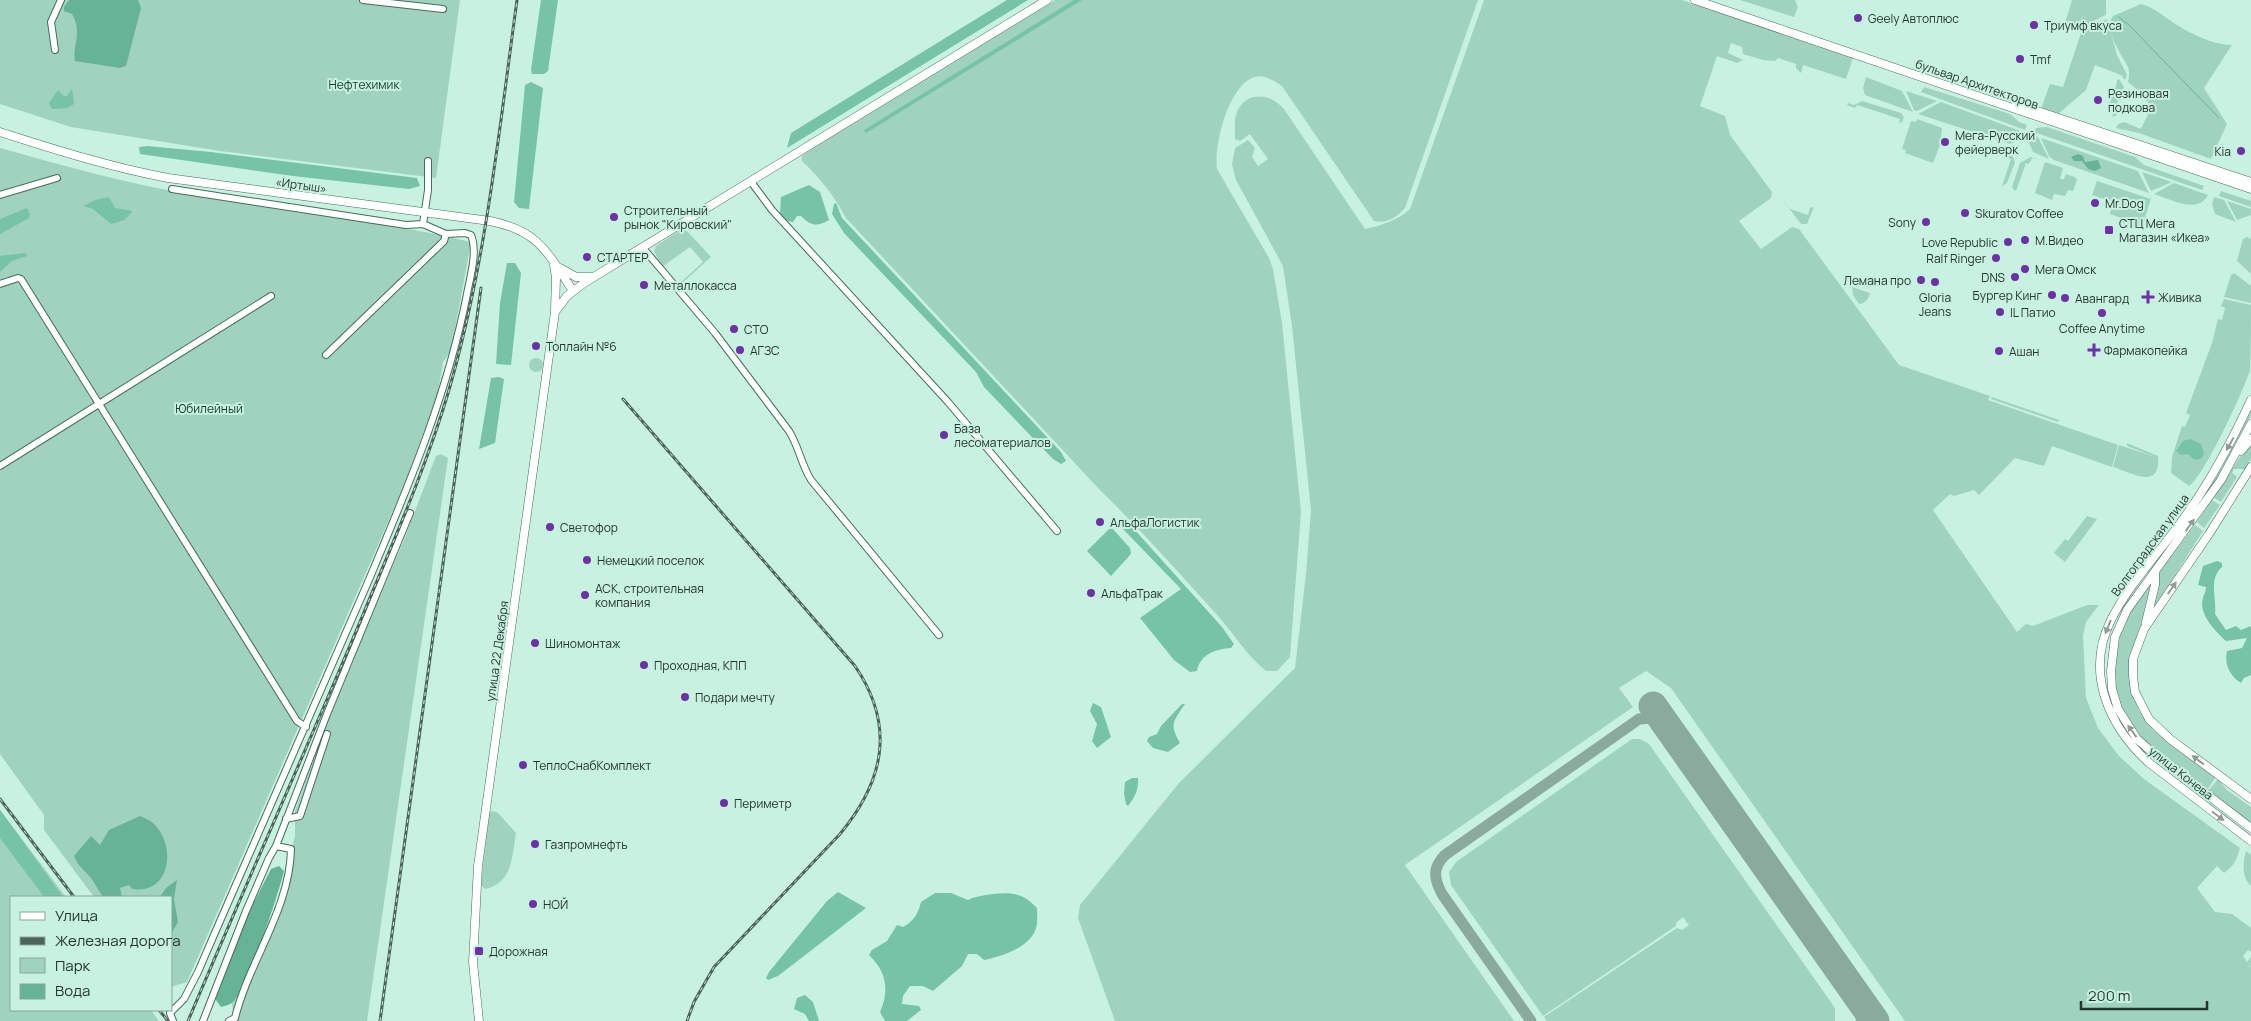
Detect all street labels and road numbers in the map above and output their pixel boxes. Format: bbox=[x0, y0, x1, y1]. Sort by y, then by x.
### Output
street label: бульвар Архитекторов bbox=[1913, 55, 2041, 113]
street label: «Иртыш» bbox=[274, 173, 328, 197]
street label: Волгоградская улица bbox=[2107, 490, 2193, 600]
street label: улица 22 Декабря bbox=[482, 600, 512, 702]
street label: улица Конева bbox=[2145, 743, 2217, 803]

